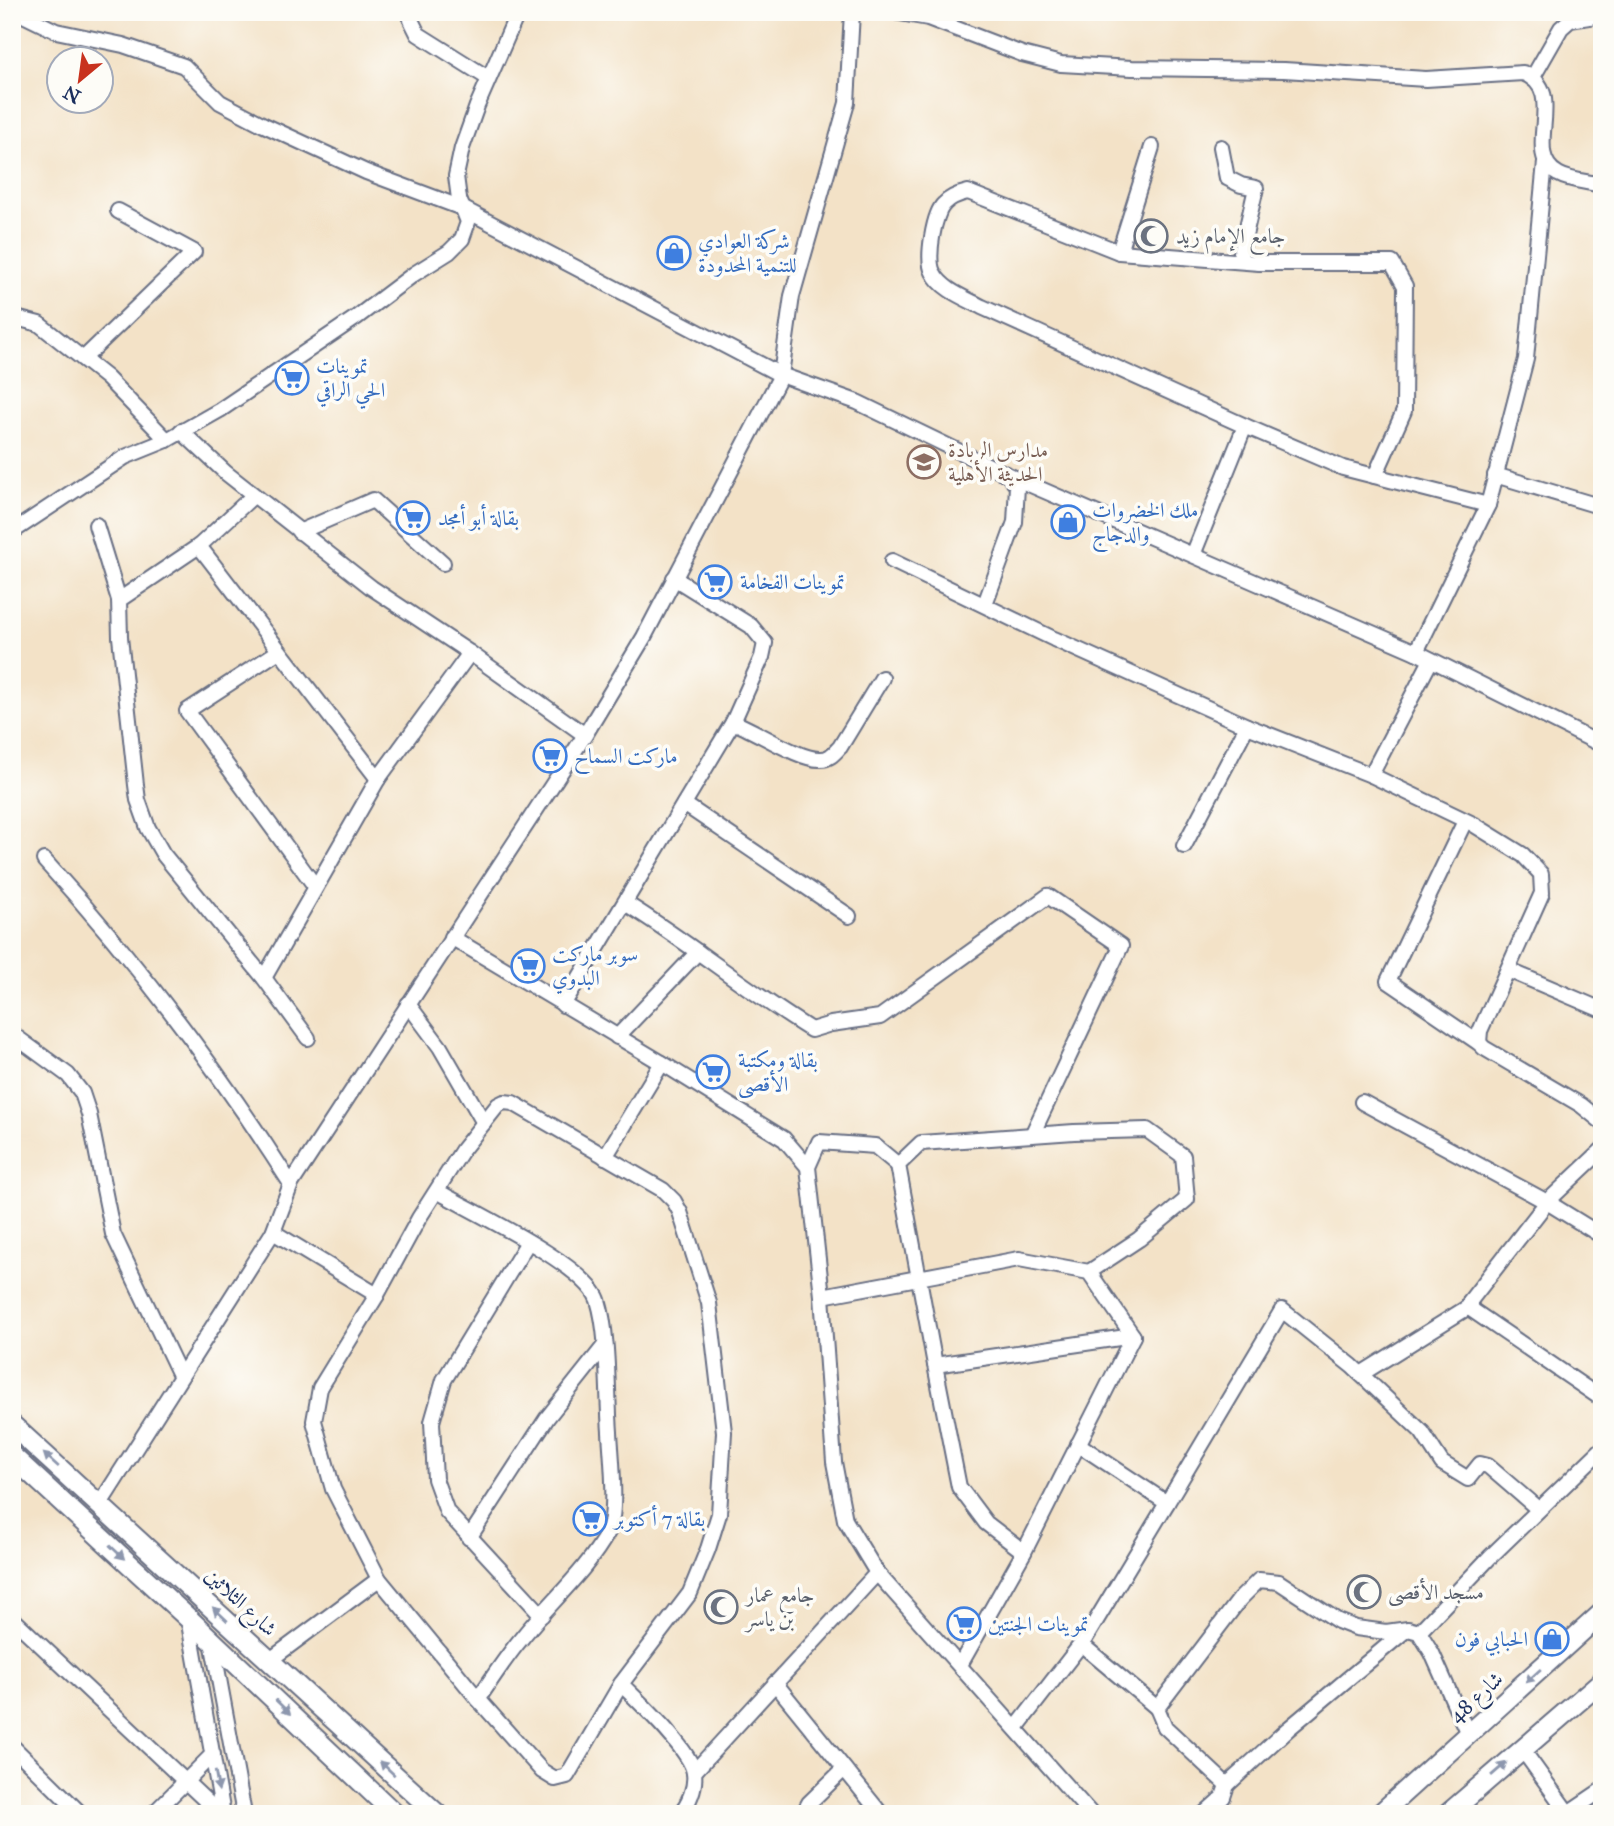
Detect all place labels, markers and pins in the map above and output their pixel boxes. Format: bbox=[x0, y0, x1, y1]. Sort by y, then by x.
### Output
mosque icon: جامع الإمام زيد bbox=[1132, 217, 1170, 255]
place label: جامع الإمام زيد bbox=[1176, 223, 1285, 255]
place label: شركة العوادي للتنمية المحدودة bbox=[698, 228, 797, 278]
shop icon: شركة العوادي للتنمية المحدودة bbox=[655, 234, 693, 272]
place label: تموينات الحي الراقي bbox=[316, 353, 385, 410]
supermarket icon: تموينات الحي الراقي bbox=[273, 359, 311, 397]
place label: مدارس الريادة الحديثة الأهلية bbox=[948, 437, 1048, 487]
school or university icon: مدارس الريادة الحديثة الأهلية bbox=[905, 443, 943, 481]
place label: ملك الخضروات والدجاج bbox=[1092, 497, 1198, 553]
supermarket icon: بقالة أبو أمجد bbox=[394, 499, 432, 537]
place label: بقالة أبو أمجد bbox=[438, 503, 519, 531]
shop icon: ملك الخضروات والدجاج bbox=[1049, 503, 1087, 541]
supermarket icon: تموينات الفخامة bbox=[696, 563, 734, 601]
place label: تموينات الفخامة bbox=[740, 569, 845, 595]
supermarket icon: ماركت السماح bbox=[531, 737, 569, 775]
place label: ماركت السماح bbox=[574, 743, 678, 775]
place label: سوبر ماركت البدوي bbox=[552, 941, 638, 994]
supermarket icon: سوبر ماركت البدوي bbox=[509, 947, 547, 985]
place label: بقالة ومكتبة الأقصى bbox=[738, 1047, 818, 1099]
supermarket icon: بقالة ومكتبة الأقصى bbox=[694, 1053, 732, 1091]
supermarket icon: بقالة 7 أكتوبر bbox=[571, 1500, 609, 1538]
place label: بقالة 7 أكتوبر bbox=[612, 1504, 705, 1532]
mosque icon: مسجد الأقصى bbox=[1345, 1573, 1383, 1611]
place label: مسجد الأقصى bbox=[1388, 1577, 1484, 1607]
place label: جامع عمار بن ياسر bbox=[744, 1582, 815, 1633]
mosque icon: جامع عمار بن ياسر bbox=[702, 1588, 740, 1626]
supermarket icon: تموينات الجنتين bbox=[945, 1605, 983, 1643]
place label: تموينات الجنتين bbox=[988, 1611, 1089, 1637]
shop icon: الحبابي فون bbox=[1533, 1620, 1571, 1658]
place label: الحبابي فون bbox=[1455, 1626, 1528, 1656]

